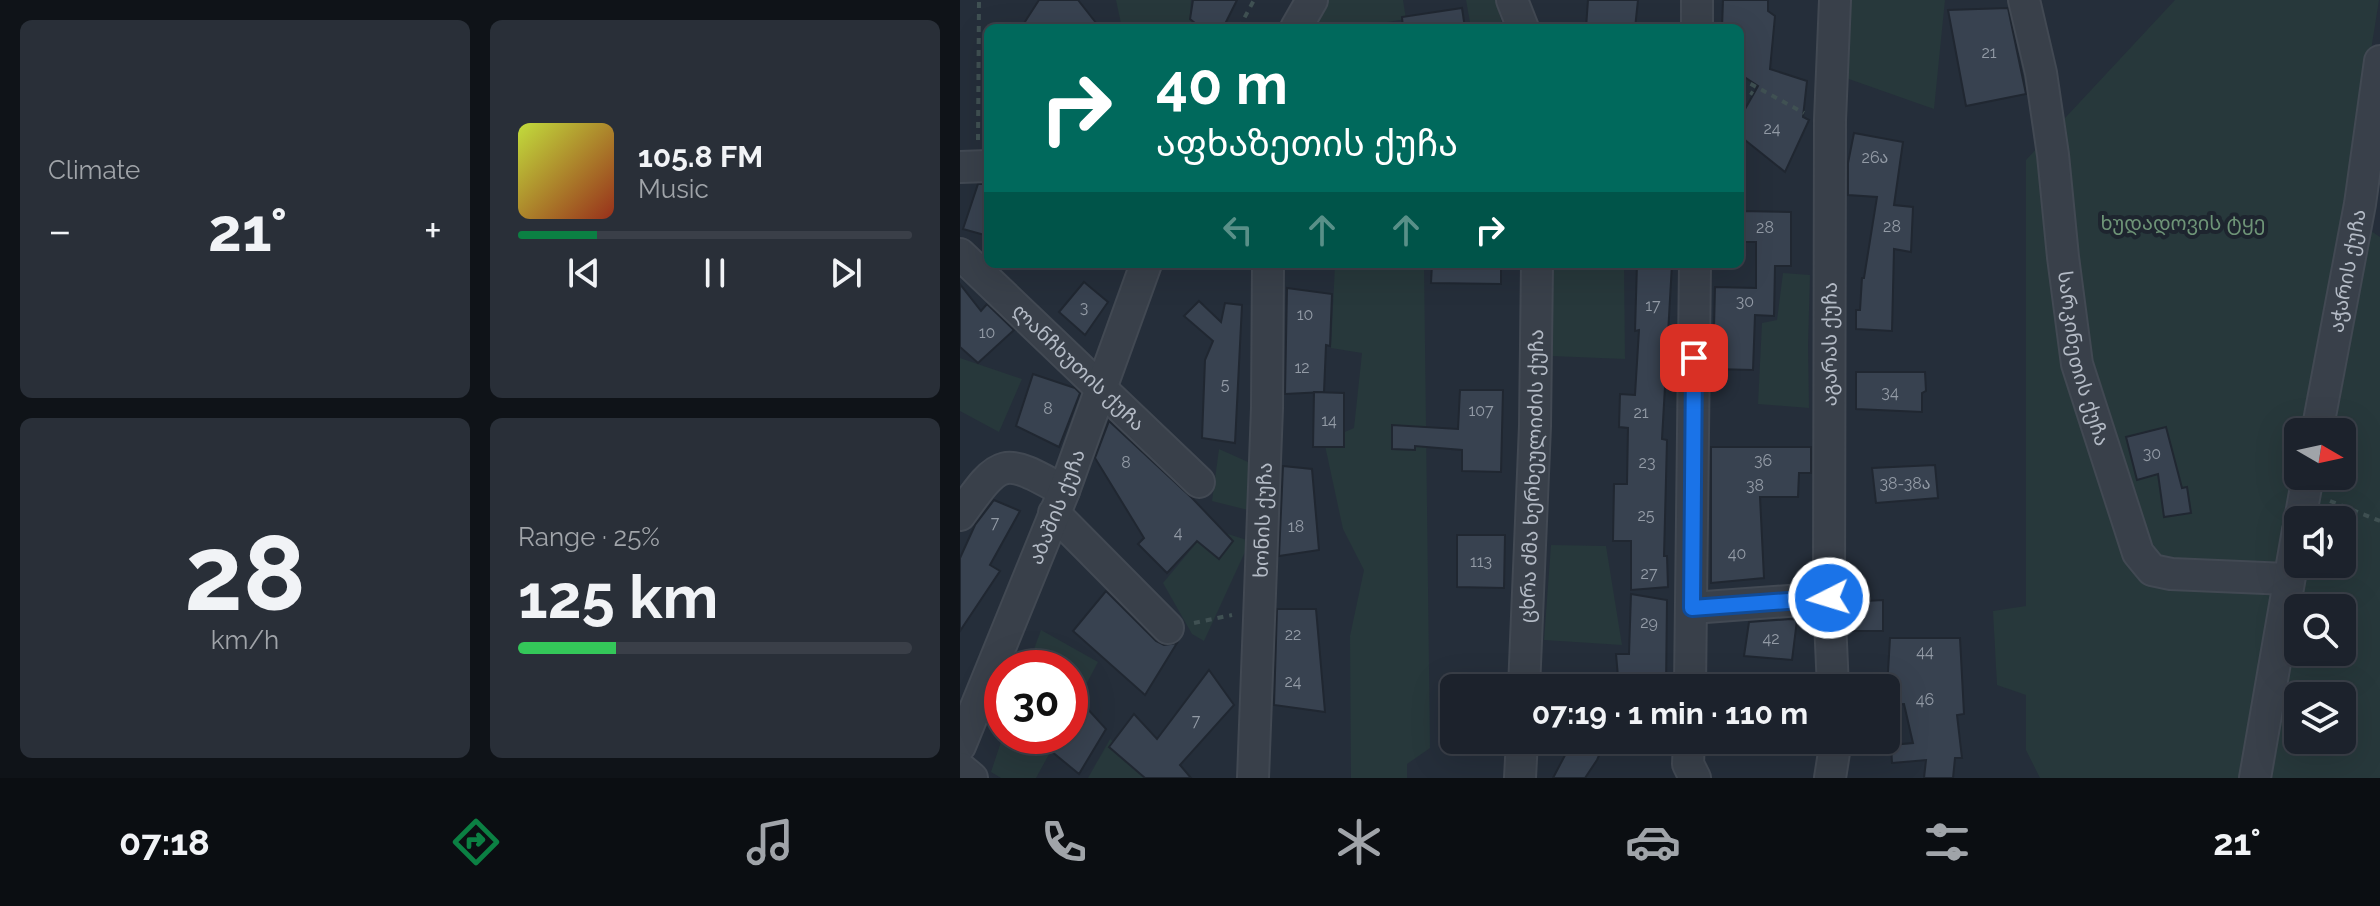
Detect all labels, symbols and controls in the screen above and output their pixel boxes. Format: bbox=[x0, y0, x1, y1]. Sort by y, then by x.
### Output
house number: 21 bbox=[1981, 43, 1997, 62]
text: 40 m bbox=[1156, 51, 1288, 117]
icon: right bbox=[1024, 56, 1128, 160]
house number: 24 bbox=[1763, 119, 1781, 138]
text: აფხაზეთის ქუჩა bbox=[1156, 122, 1458, 164]
text: 105.8 FM bbox=[638, 139, 763, 174]
house number: 26ა bbox=[1862, 148, 1888, 167]
text: Climate bbox=[48, 155, 140, 185]
text: Music bbox=[638, 174, 709, 204]
text: 21° bbox=[208, 195, 287, 265]
text: − bbox=[48, 205, 72, 256]
text: + bbox=[424, 205, 442, 256]
street label: აჭარის ქუჩა bbox=[2324, 207, 2371, 334]
icon: left bbox=[1216, 208, 1260, 252]
icon: ahead bbox=[1300, 208, 1344, 252]
icon: ahead bbox=[1384, 208, 1428, 252]
icon: right bbox=[1468, 208, 1512, 252]
park label: ხუდადოვის ტყე bbox=[2100, 211, 2266, 236]
house number: 28 bbox=[1883, 217, 1901, 236]
house number: 28 bbox=[1756, 218, 1774, 237]
icon: previous bbox=[562, 251, 606, 295]
icon: pause bbox=[693, 251, 737, 295]
icon: next bbox=[824, 251, 868, 295]
street label: სარკინეთის ქუჩა bbox=[2053, 270, 2115, 449]
street label: აგარას ქუჩა bbox=[1817, 282, 1842, 406]
house number: 30 bbox=[1736, 292, 1754, 311]
house number: 17 bbox=[1645, 296, 1661, 315]
house number: 3 bbox=[1080, 298, 1088, 317]
street label: ლანჩხუთის ქუჩა bbox=[1007, 299, 1150, 436]
house number: 10 bbox=[1297, 305, 1313, 324]
house number: 10 bbox=[979, 323, 995, 342]
pin bbox=[1660, 324, 1728, 392]
street label: ცხრა ძმა ხერხეულიძის ქუჩა bbox=[1515, 329, 1548, 624]
icon: arrive bbox=[1672, 336, 1716, 380]
house number: 12 bbox=[1294, 358, 1310, 377]
house number: 5 bbox=[1221, 375, 1230, 394]
house number: 34 bbox=[1881, 383, 1899, 402]
house number: 8 bbox=[1043, 399, 1053, 418]
house number: 107 bbox=[1468, 401, 1494, 420]
house number: 21 bbox=[1633, 403, 1649, 422]
house number: 14 bbox=[1321, 411, 1337, 430]
north arrow bbox=[2284, 418, 2356, 490]
map controls bbox=[2284, 418, 2356, 754]
house number: 30 bbox=[2143, 444, 2161, 463]
street label: აბაშის ქუჩა bbox=[1023, 446, 1090, 568]
house number: 36 bbox=[1754, 451, 1772, 470]
house number: 8 bbox=[1121, 453, 1131, 472]
house number: 23 bbox=[1639, 453, 1655, 472]
street label: ხონის ქუჩა bbox=[1249, 462, 1277, 578]
house number: 38-38ა bbox=[1879, 474, 1931, 493]
house number: 38 bbox=[1746, 476, 1764, 495]
house number: 25 bbox=[1637, 506, 1655, 525]
button: sound bbox=[2284, 506, 2356, 578]
text: 28 bbox=[184, 512, 306, 634]
house number: 7 bbox=[991, 513, 1000, 532]
house number: 18 bbox=[1288, 517, 1304, 536]
text: Range · 25% bbox=[518, 522, 660, 552]
house number: 4 bbox=[1174, 523, 1183, 542]
house number: 40 bbox=[1728, 544, 1746, 563]
house number: 113 bbox=[1470, 552, 1492, 571]
position arrow bbox=[1787, 556, 1871, 640]
text: 125 km bbox=[518, 562, 718, 632]
house number: 27 bbox=[1641, 564, 1658, 583]
button: search bbox=[2284, 594, 2356, 666]
house number: 29 bbox=[1640, 613, 1658, 632]
text: km/h bbox=[211, 625, 279, 655]
house number: 22 bbox=[1285, 625, 1301, 644]
house number: 42 bbox=[1762, 629, 1780, 648]
house number: 44 bbox=[1916, 642, 1934, 661]
speed limit sign: 30 bbox=[984, 650, 1088, 754]
house number: 24 bbox=[1284, 672, 1302, 691]
button: layers bbox=[2284, 682, 2356, 754]
house number: 46 bbox=[1916, 690, 1934, 709]
text: 07:19 · 1 min · 110 m bbox=[1532, 696, 1808, 731]
house number: 7 bbox=[1192, 711, 1201, 730]
icon: directions bbox=[448, 814, 504, 870]
icon: music bbox=[742, 814, 798, 870]
icon: phone bbox=[1036, 814, 1092, 870]
icon: climate bbox=[1331, 814, 1387, 870]
icon: car bbox=[1625, 814, 1681, 870]
icon: filters bbox=[1919, 814, 1975, 870]
text: 07:18 bbox=[119, 821, 210, 863]
text: 21° bbox=[2213, 821, 2261, 863]

